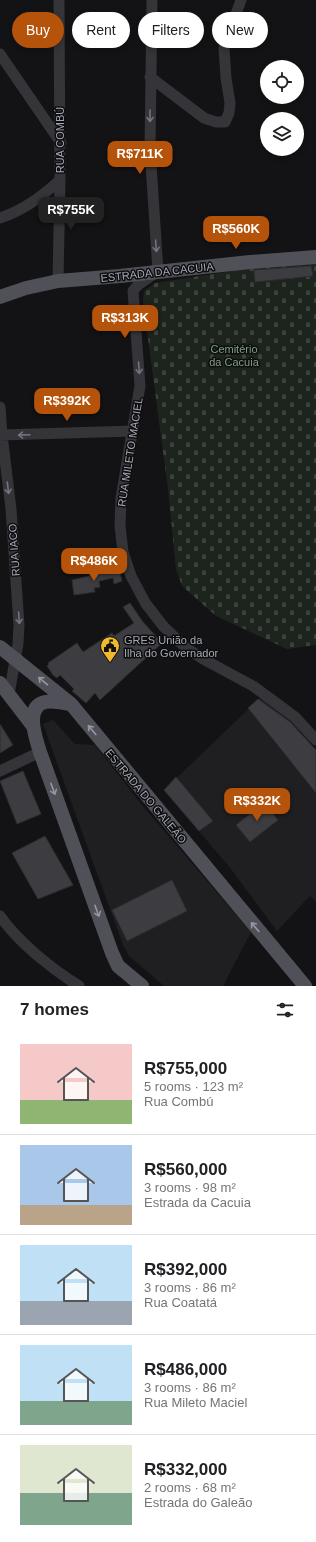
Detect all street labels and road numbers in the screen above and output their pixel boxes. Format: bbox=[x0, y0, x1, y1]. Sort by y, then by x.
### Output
street label: RUA COMBÚ bbox=[54, 107, 66, 173]
street label: ESTRADA DA CACUIA bbox=[100, 260, 215, 284]
street label: RUA MILETO MACIEL bbox=[115, 397, 145, 507]
street label: RUA IACO bbox=[6, 523, 22, 577]
street label: ESTRADA DO GALEÃO bbox=[103, 746, 189, 846]

